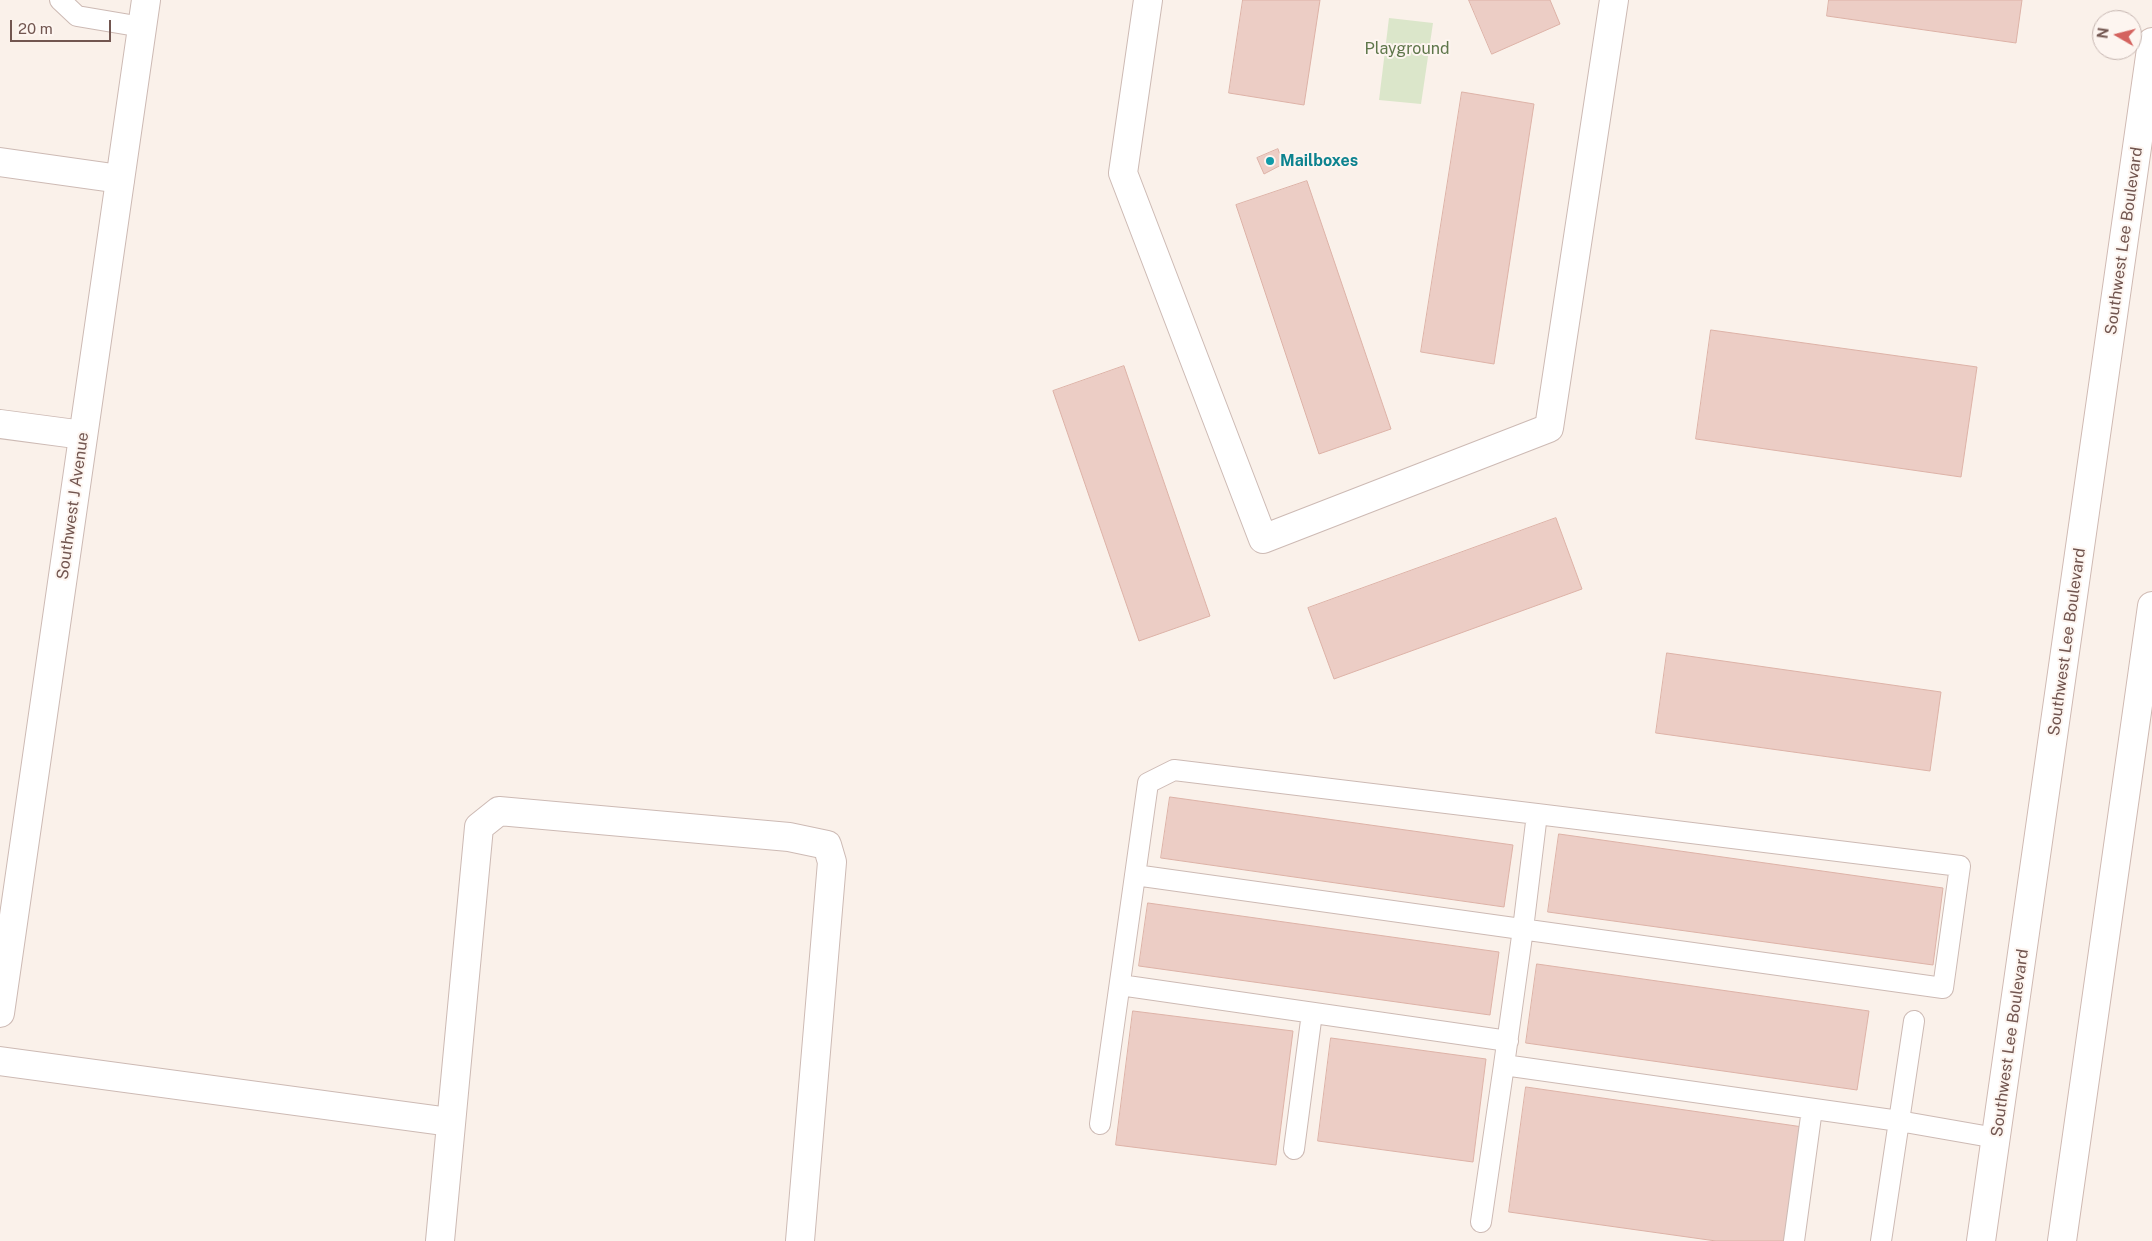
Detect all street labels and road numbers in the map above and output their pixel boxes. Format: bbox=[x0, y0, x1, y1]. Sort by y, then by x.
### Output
street label: Southwest Lee Boulevard bbox=[2101, 146, 2147, 336]
street label: Southwest J Avenue bbox=[53, 431, 93, 581]
street label: Southwest Lee Boulevard bbox=[2044, 547, 2090, 737]
street label: Southwest Lee Boulevard bbox=[1987, 948, 2033, 1138]

